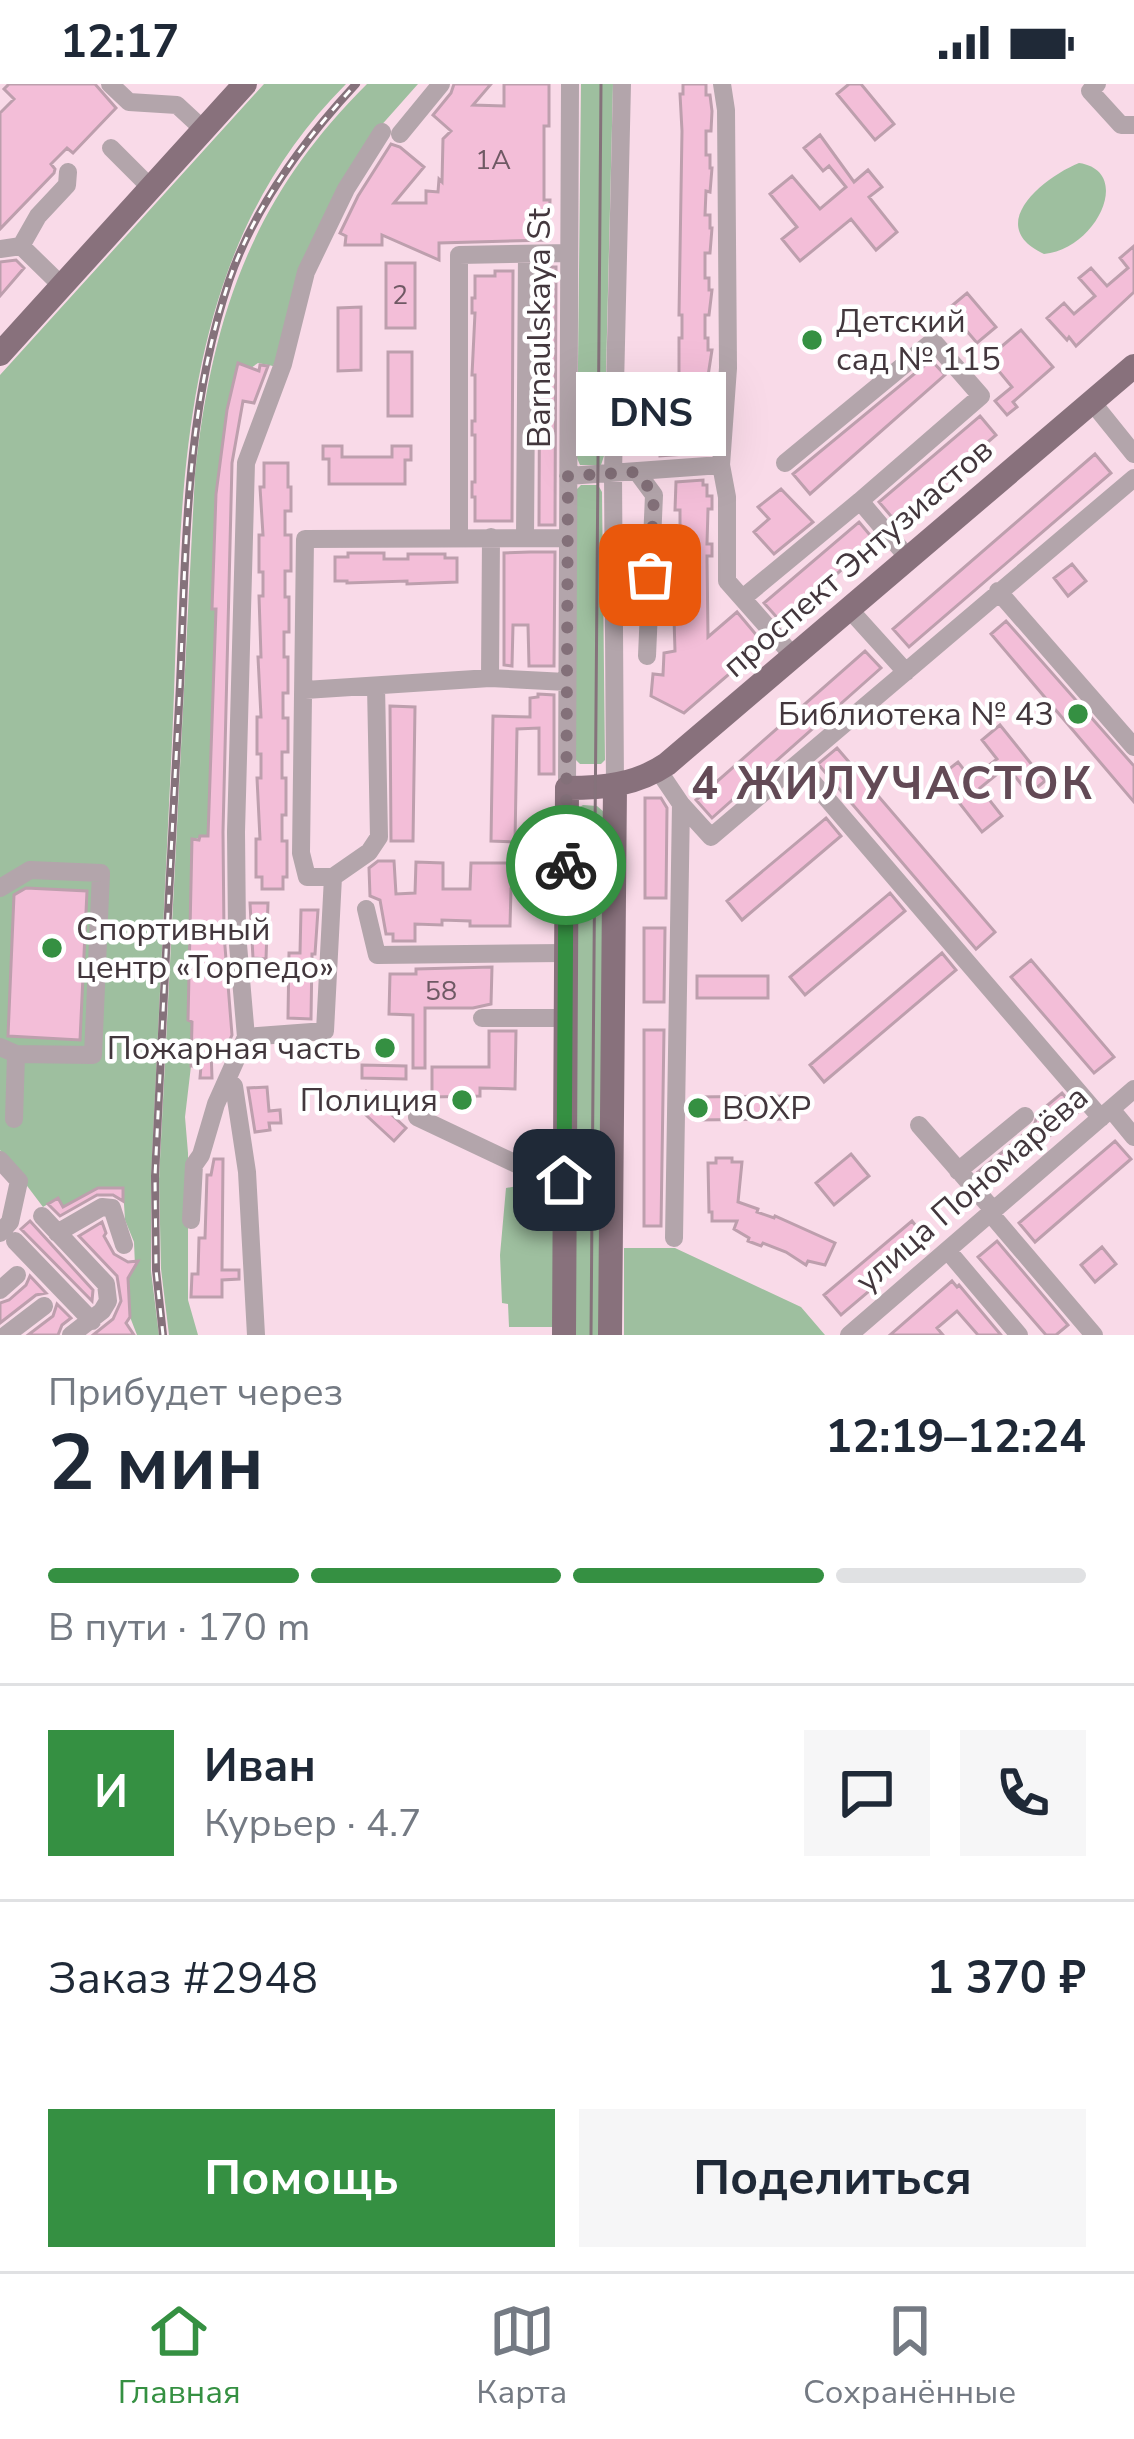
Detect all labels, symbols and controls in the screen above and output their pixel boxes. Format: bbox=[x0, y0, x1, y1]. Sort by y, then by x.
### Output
text: 12:17 bbox=[60, 12, 179, 73]
house number: 1А bbox=[475, 142, 511, 179]
street label: Barnaulskaya St bbox=[517, 208, 562, 448]
house number: 2 bbox=[392, 277, 408, 314]
place label: Детский сад № 115 bbox=[836, 299, 1001, 382]
marker: Детский сад № 115 bbox=[799, 327, 825, 353]
callout: DNS bbox=[575, 371, 725, 455]
text: DNS bbox=[609, 387, 693, 440]
street label: проспект Энтузиастов bbox=[713, 428, 1003, 688]
pin bbox=[599, 524, 701, 626]
icon: bag bbox=[617, 542, 683, 608]
place label: Библиотека № 43 bbox=[778, 692, 1054, 737]
marker: Библиотека № 43 bbox=[1065, 701, 1091, 727]
district label: 4 ЖИЛУЧАСТОК bbox=[691, 754, 1095, 815]
courier bbox=[506, 805, 626, 925]
icon: bike bbox=[533, 832, 599, 898]
place label: Спортивный центр «Торпедо» bbox=[76, 907, 334, 990]
marker: Спортивный центр «Торпедо» bbox=[39, 935, 65, 961]
house number: 58 bbox=[425, 973, 457, 1010]
place label: Пожарная часть bbox=[107, 1026, 361, 1071]
marker: Пожарная часть bbox=[372, 1035, 398, 1061]
street label: улица Пономарёва bbox=[846, 1075, 1098, 1303]
place label: Полиция bbox=[300, 1078, 438, 1123]
place label: ВОХР bbox=[722, 1086, 811, 1131]
marker: Полиция bbox=[449, 1087, 475, 1113]
marker: ВОХР bbox=[685, 1095, 711, 1121]
pin bbox=[513, 1129, 615, 1231]
icon: home bbox=[531, 1147, 597, 1213]
text: Прибудет через bbox=[48, 1366, 343, 1419]
text: 12:19–12:24 bbox=[825, 1407, 1086, 1468]
text: 2 мин bbox=[48, 1410, 264, 1517]
text: В пути · 170 m bbox=[48, 1601, 310, 1654]
button: chat bbox=[804, 1730, 930, 1856]
button: phone bbox=[960, 1730, 1086, 1856]
text: Иван bbox=[204, 1736, 316, 1797]
text: И bbox=[94, 1762, 128, 1823]
text: Курьер · 4.7 bbox=[204, 1797, 421, 1850]
text: Заказ #2948 bbox=[48, 1948, 318, 2009]
text: 1 370 ₽ bbox=[927, 1948, 1086, 2009]
button: Помощь bbox=[48, 2109, 555, 2247]
button: Поделиться bbox=[579, 2109, 1086, 2247]
tab: Главная bbox=[118, 2298, 241, 2415]
tab: Карта bbox=[476, 2298, 567, 2415]
tab: Сохранённые bbox=[803, 2298, 1016, 2415]

